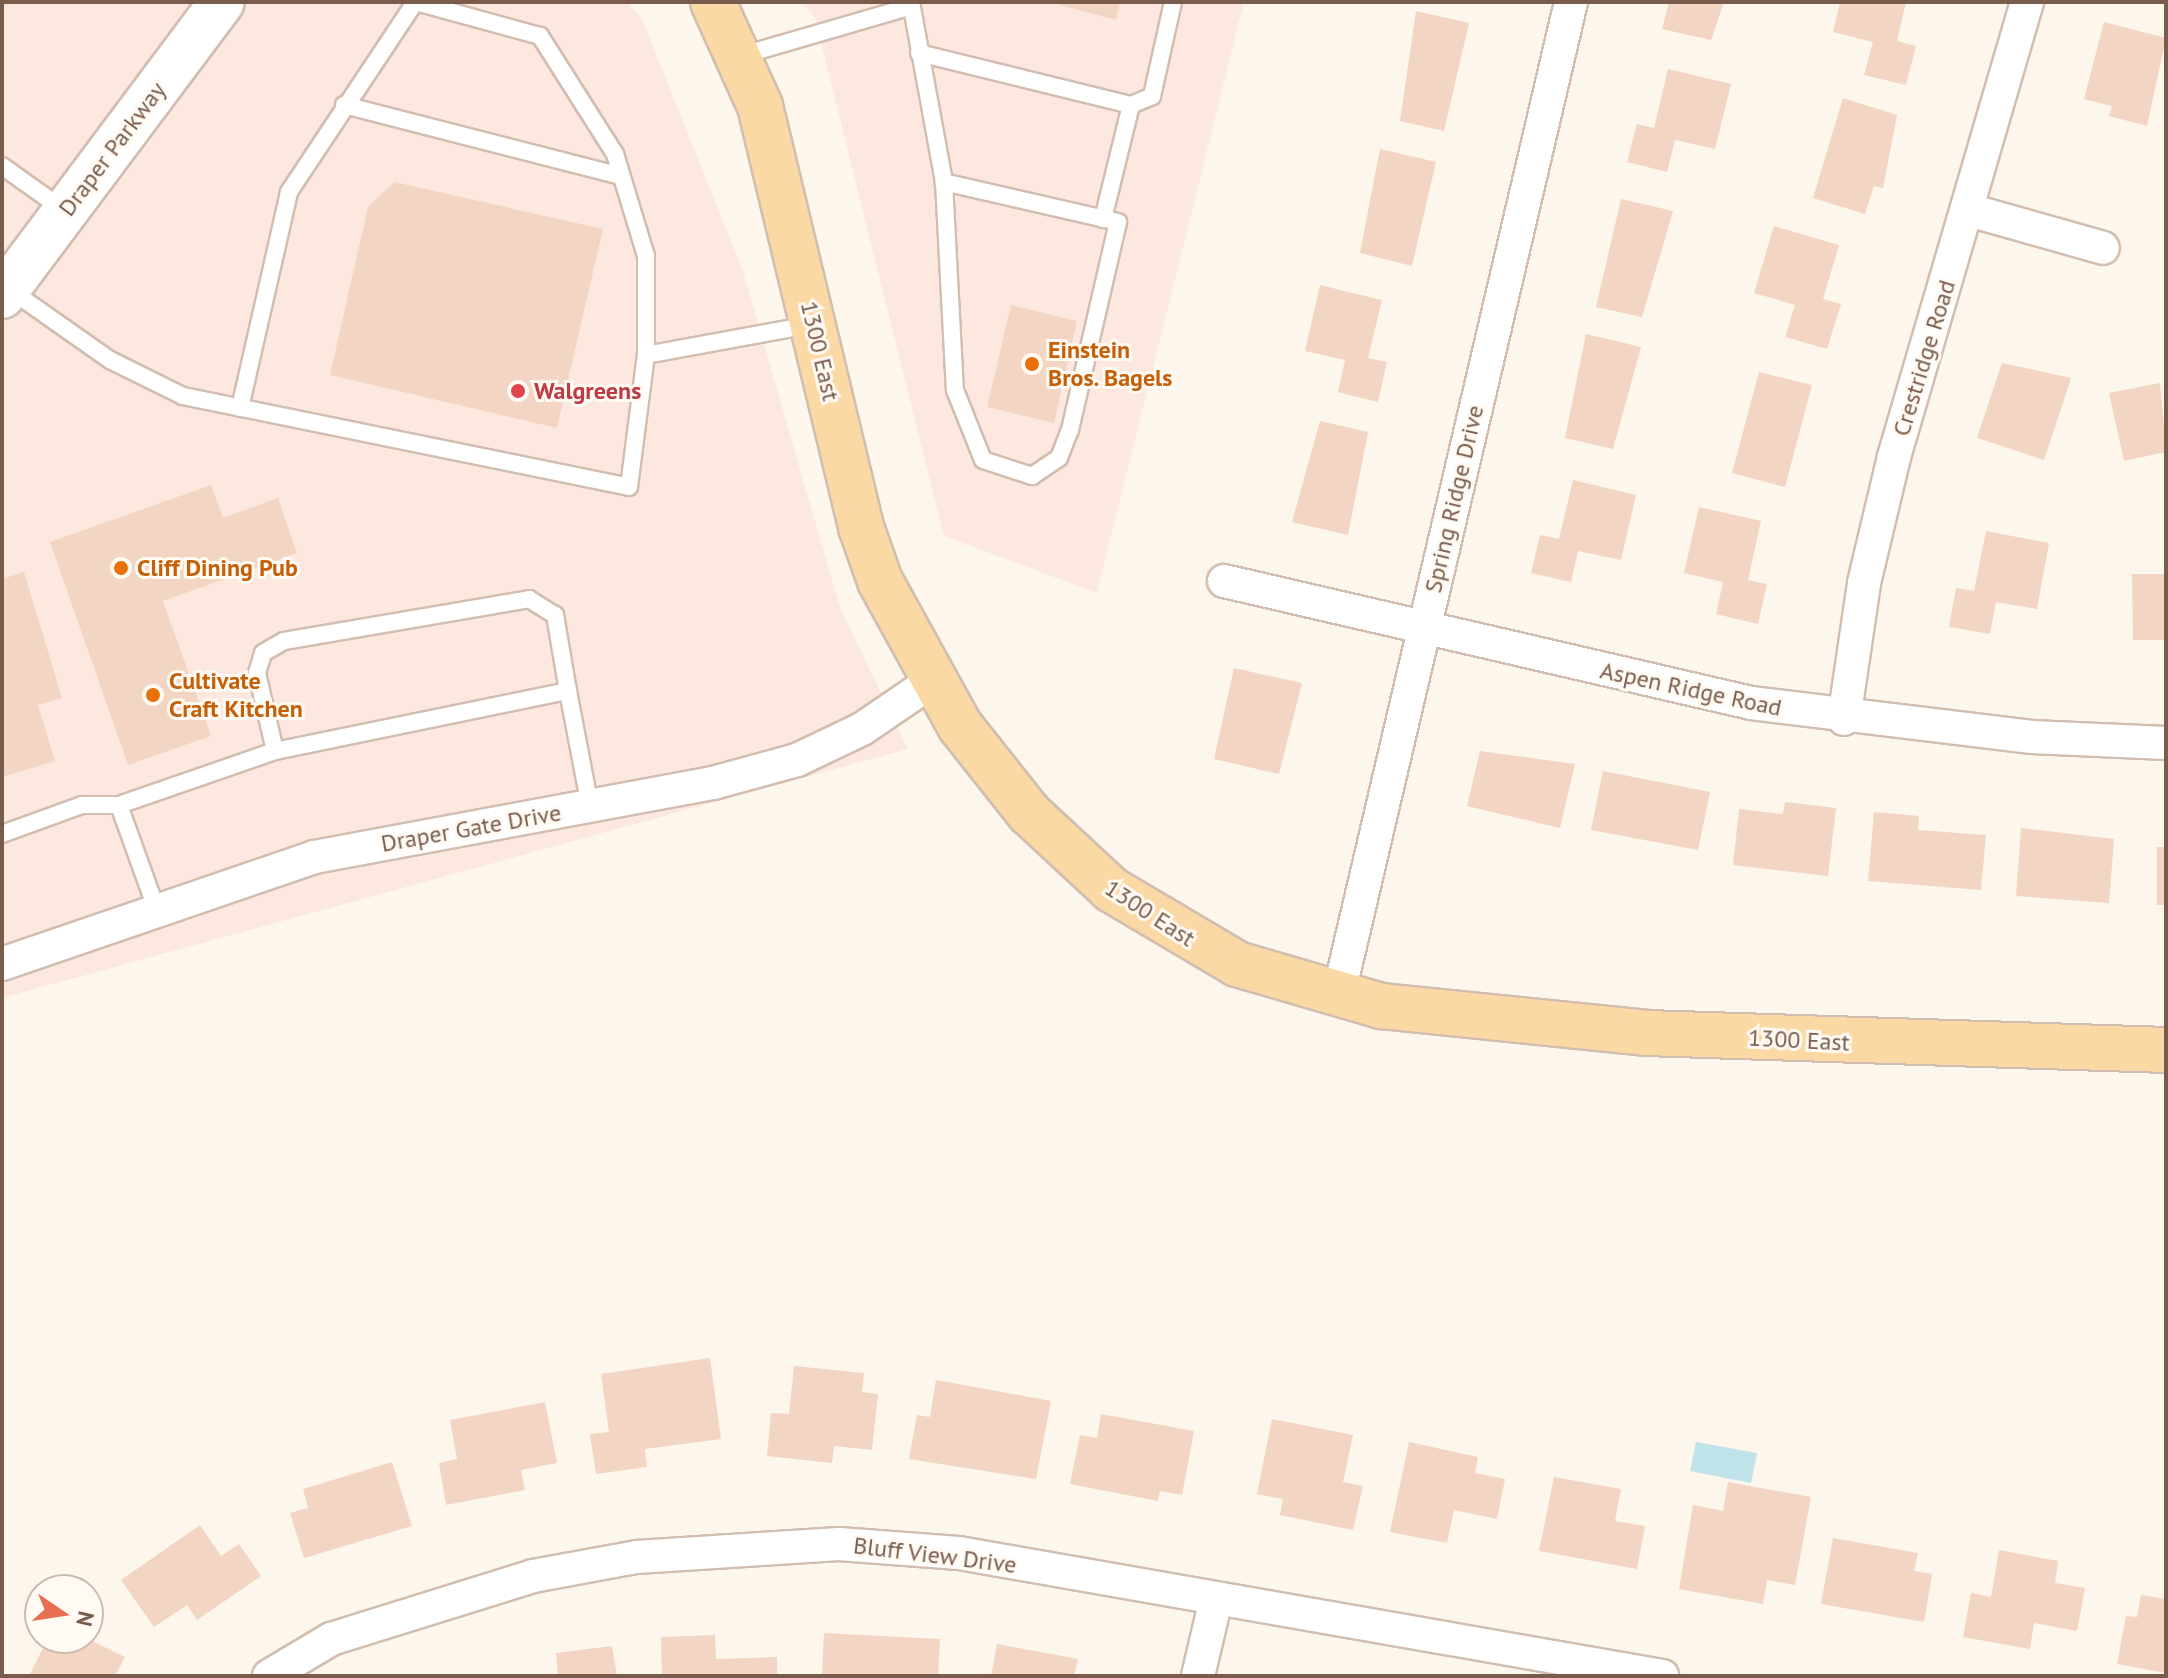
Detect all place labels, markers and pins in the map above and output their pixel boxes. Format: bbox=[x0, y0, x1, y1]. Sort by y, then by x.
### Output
place label: Einstein Bros. Bagels bbox=[1048, 336, 1174, 392]
marker: Einstein Bros. Bagels bbox=[1023, 355, 1041, 373]
place label: Walgreens bbox=[534, 377, 641, 405]
marker: Walgreens bbox=[509, 382, 527, 400]
place label: Cliff Dining Pub bbox=[137, 554, 298, 582]
marker: Cliff Dining Pub bbox=[112, 559, 130, 577]
place label: Cultivate Craft Kitchen bbox=[169, 667, 303, 723]
marker: Cultivate Craft Kitchen bbox=[144, 686, 162, 704]

